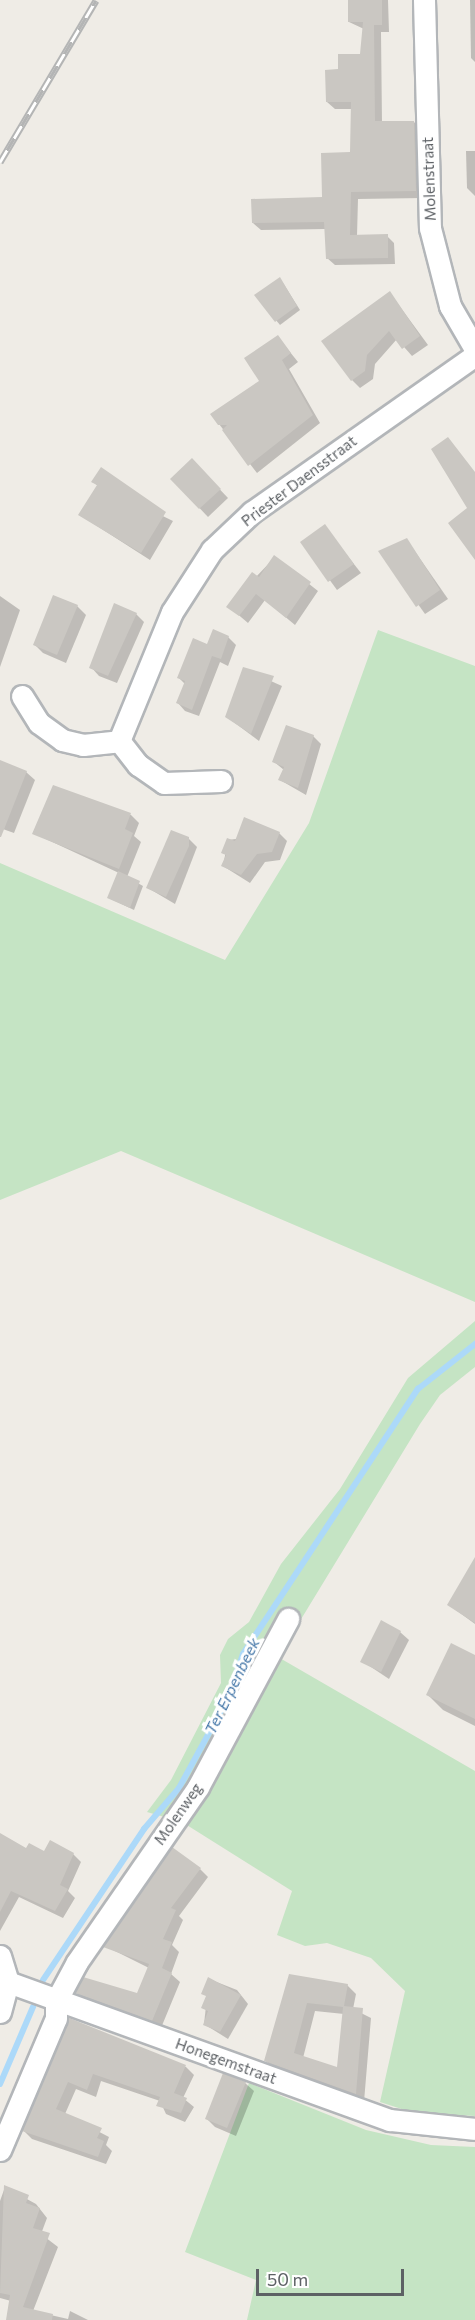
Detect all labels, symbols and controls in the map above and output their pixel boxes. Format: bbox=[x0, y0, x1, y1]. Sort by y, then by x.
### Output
street label: Molenstraat bbox=[419, 137, 439, 221]
street label: Priester Daensstraat bbox=[238, 432, 360, 530]
water label: Ter Erpenbeek bbox=[200, 1635, 264, 1737]
street label: Molenweg bbox=[150, 1780, 206, 1848]
street label: Honegemstraat bbox=[173, 2034, 279, 2088]
scale bar bbox=[259, 2257, 408, 2295]
text: 50 m bbox=[267, 2268, 308, 2290]

